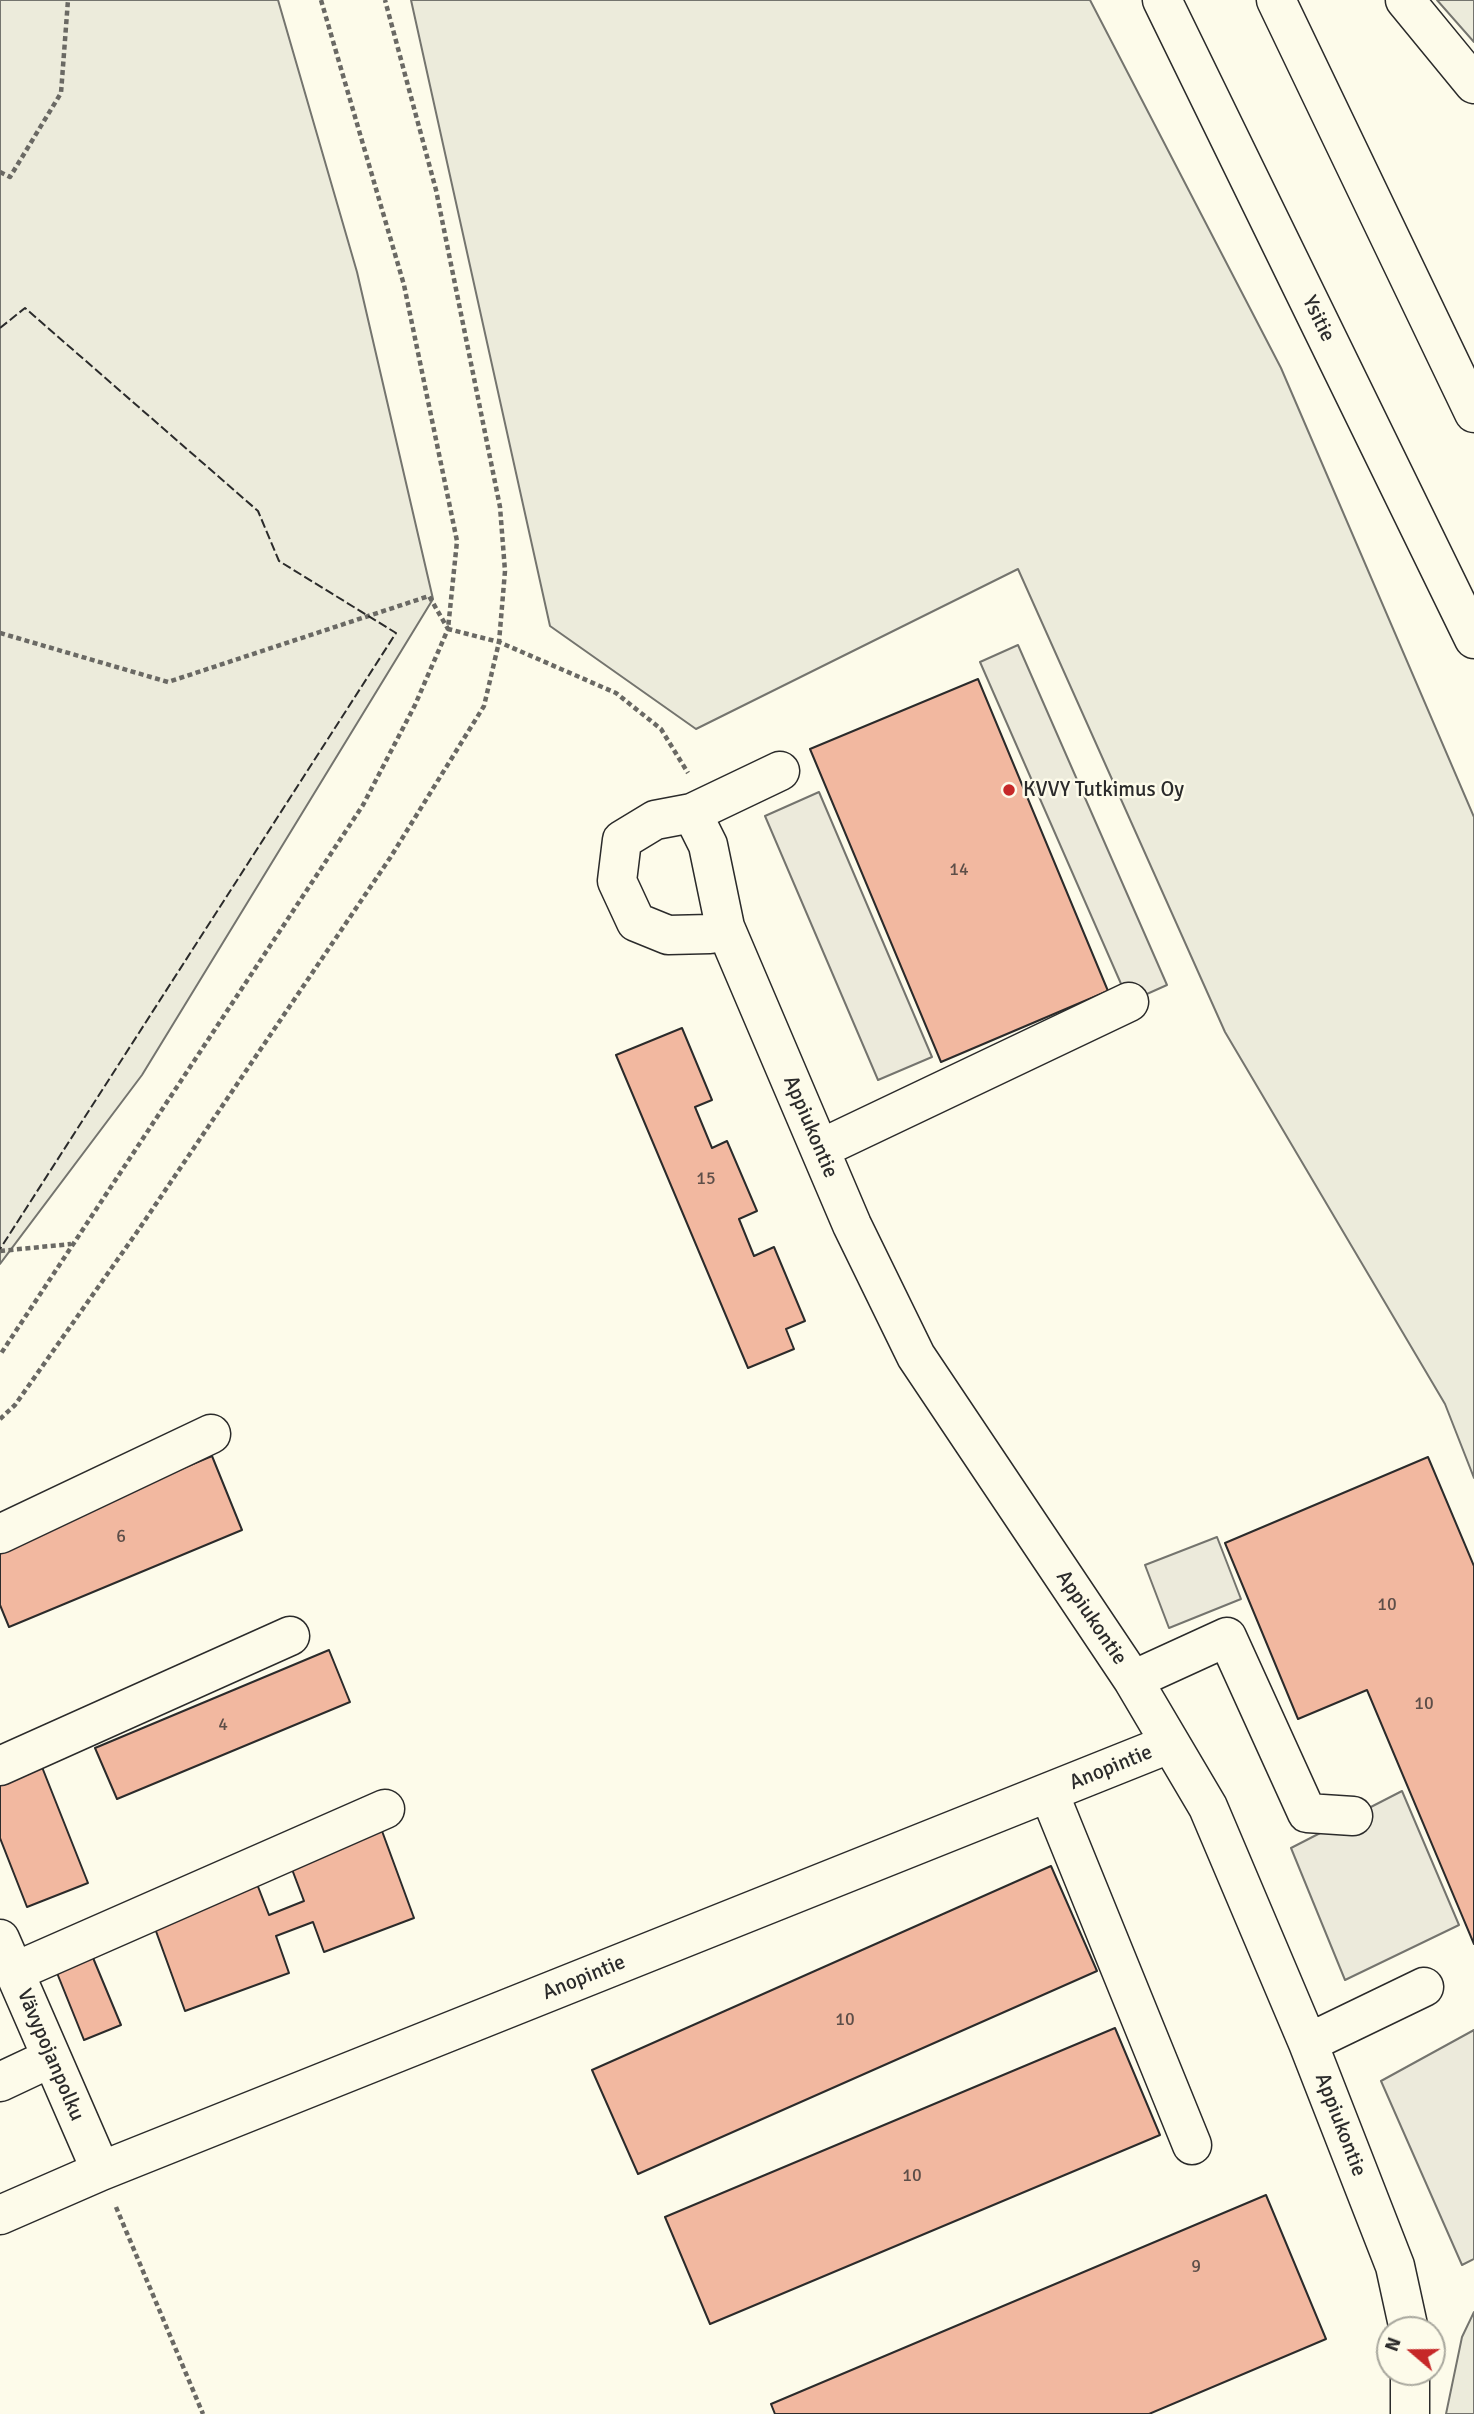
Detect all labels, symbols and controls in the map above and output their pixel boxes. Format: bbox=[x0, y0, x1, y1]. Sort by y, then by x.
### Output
street label: Ysitie bbox=[1296, 292, 1340, 346]
place label: KVVY Tutkimus Oy bbox=[1023, 777, 1184, 803]
marker: KVVY Tutkimus Oy bbox=[1001, 782, 1017, 798]
house number: 14 bbox=[949, 859, 969, 881]
street label: Appiukontie bbox=[777, 1072, 843, 1182]
house number: 15 bbox=[696, 1168, 716, 1190]
house number: 6 bbox=[116, 1526, 126, 1548]
street label: Appiukontie bbox=[1050, 1566, 1132, 1670]
house number: 10 bbox=[1377, 1594, 1397, 1616]
house number: 10 bbox=[1414, 1693, 1434, 1715]
house number: 4 bbox=[218, 1714, 228, 1736]
street label: Anopintie bbox=[1066, 1740, 1156, 1796]
street label: Anopintie bbox=[539, 1950, 629, 2006]
street label: Vävypojanpolku bbox=[11, 1985, 89, 2125]
house number: 10 bbox=[835, 2009, 855, 2031]
street label: Appiukontie bbox=[1309, 2070, 1371, 2180]
house number: 10 bbox=[902, 2165, 922, 2187]
house number: 9 bbox=[1191, 2256, 1201, 2278]
north arrow bbox=[1376, 2316, 1446, 2386]
text: N bbox=[1380, 2334, 1407, 2355]

